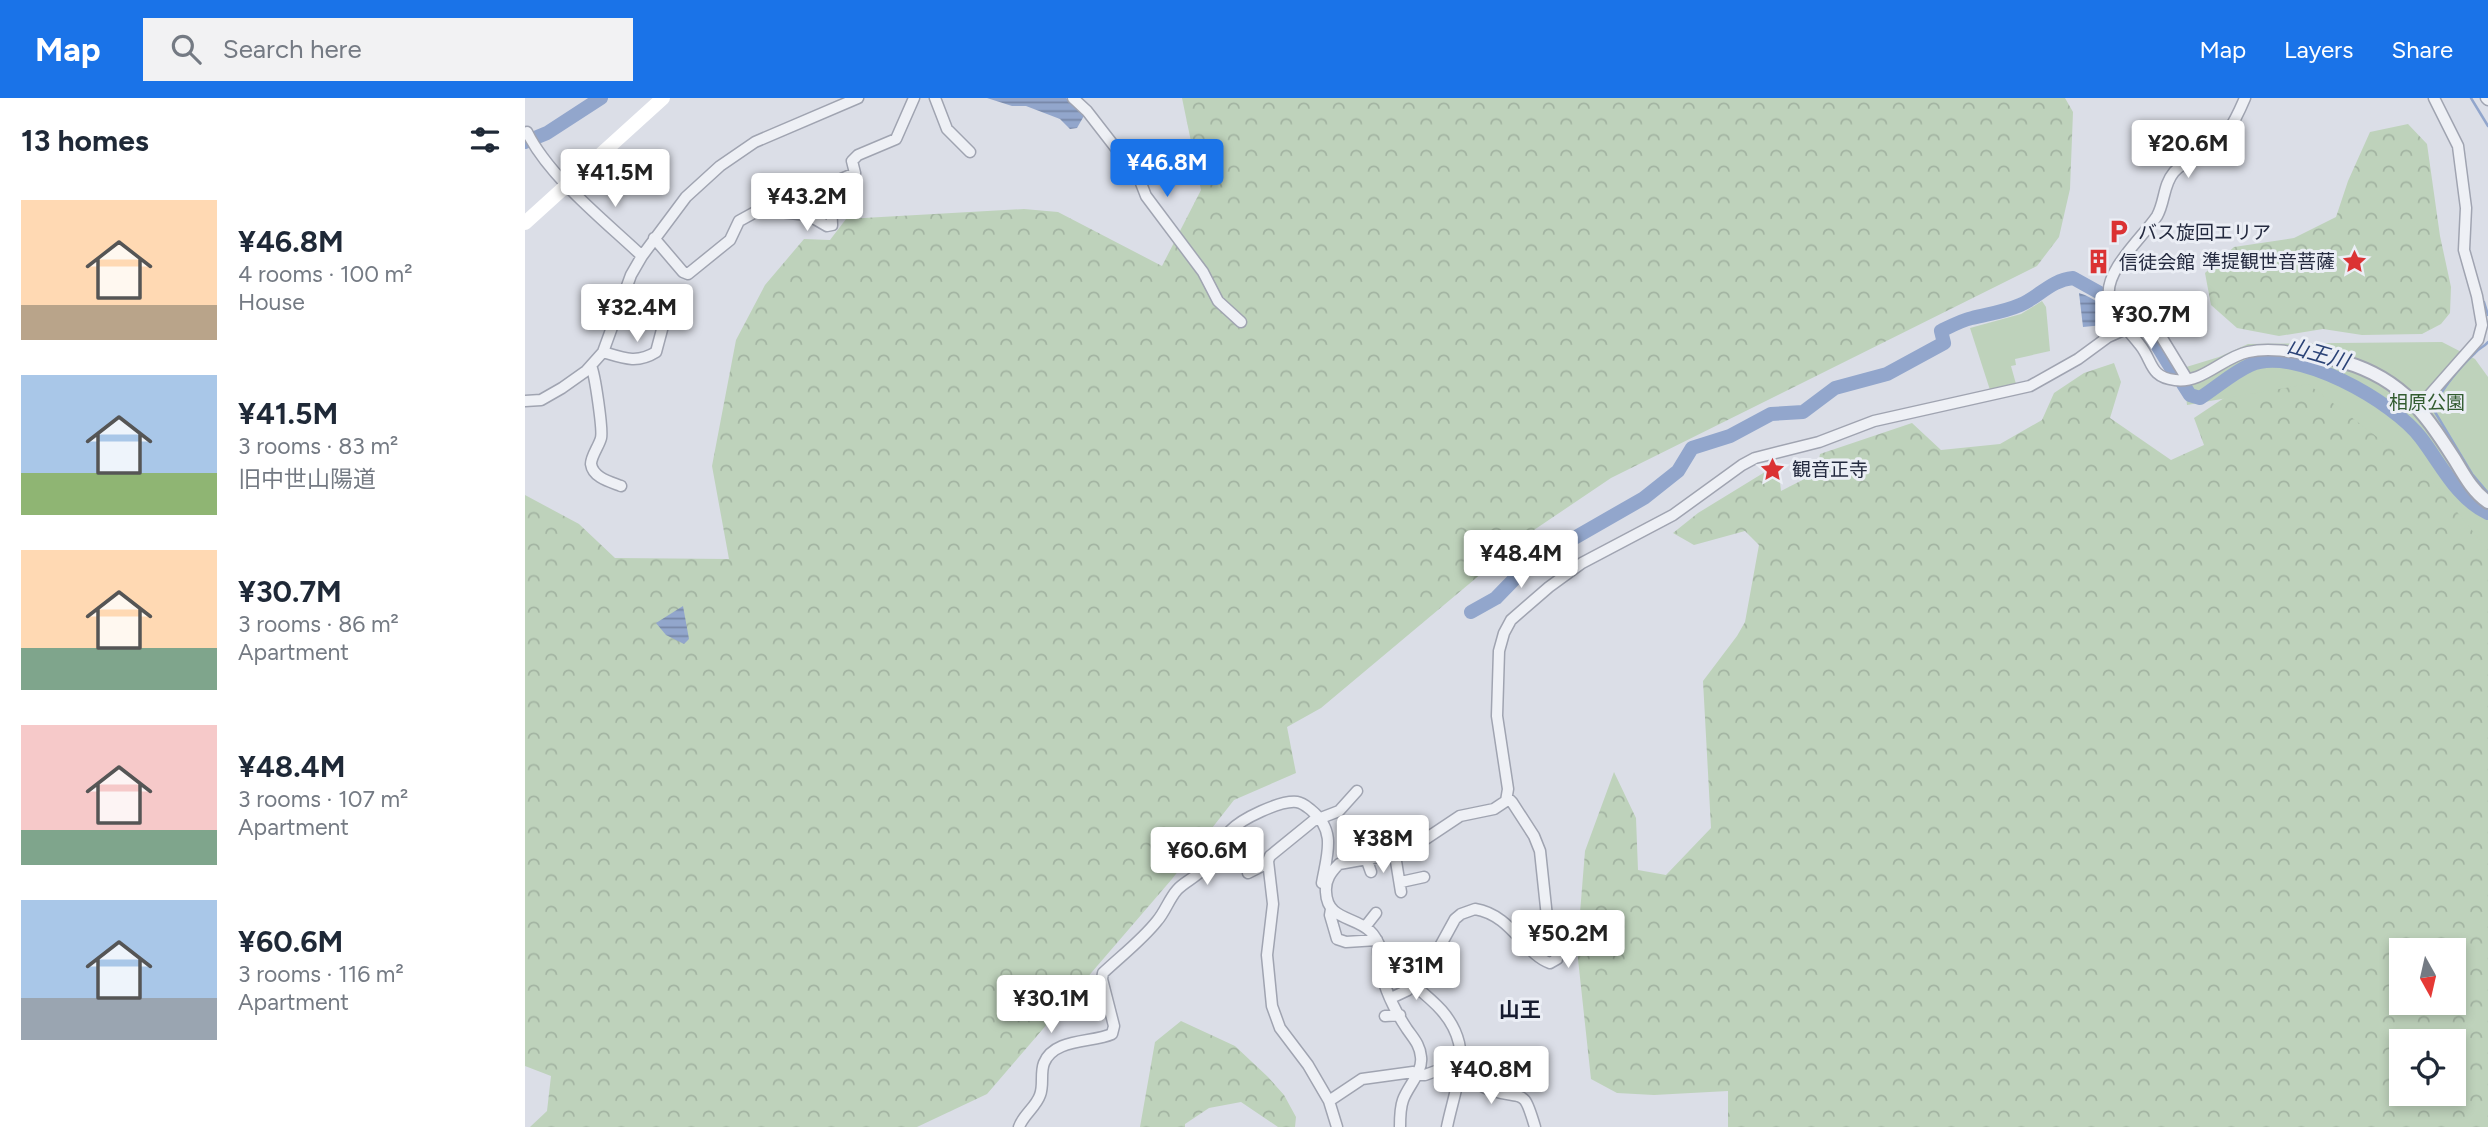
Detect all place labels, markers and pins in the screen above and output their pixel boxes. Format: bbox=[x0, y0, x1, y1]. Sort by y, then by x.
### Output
pin: ¥20.6M bbox=[2131, 120, 2245, 180]
pin: ¥46.8M bbox=[1110, 140, 1224, 199]
pin: ¥41.5M bbox=[558, 150, 672, 209]
pin: ¥43.2M bbox=[750, 174, 864, 233]
parking icon: バス旋回エリア bbox=[2104, 218, 2132, 246]
place label: バス旋回エリア bbox=[2138, 221, 2271, 244]
place icon: 準提観世音菩薩 bbox=[2341, 247, 2369, 275]
building icon: 信徒会館 bbox=[2085, 248, 2113, 276]
place label: 準提観世音菩薩 bbox=[2202, 250, 2335, 273]
place label: 信徒会館 bbox=[2119, 251, 2195, 274]
pin: ¥32.4M bbox=[580, 285, 694, 344]
pin: ¥30.7M bbox=[2094, 292, 2208, 351]
place icon: 観音正寺 bbox=[1758, 455, 1786, 483]
place label: 観音正寺 bbox=[1792, 458, 1868, 481]
pin: ¥48.4M bbox=[1464, 531, 1578, 590]
pin: ¥38M bbox=[1342, 816, 1424, 875]
pin: ¥60.6M bbox=[1150, 828, 1264, 887]
pin: ¥50.2M bbox=[1511, 910, 1625, 970]
pin: ¥31M bbox=[1375, 942, 1457, 1002]
pin: ¥30.1M bbox=[994, 976, 1108, 1035]
pin: ¥40.8M bbox=[1434, 1046, 1548, 1106]

